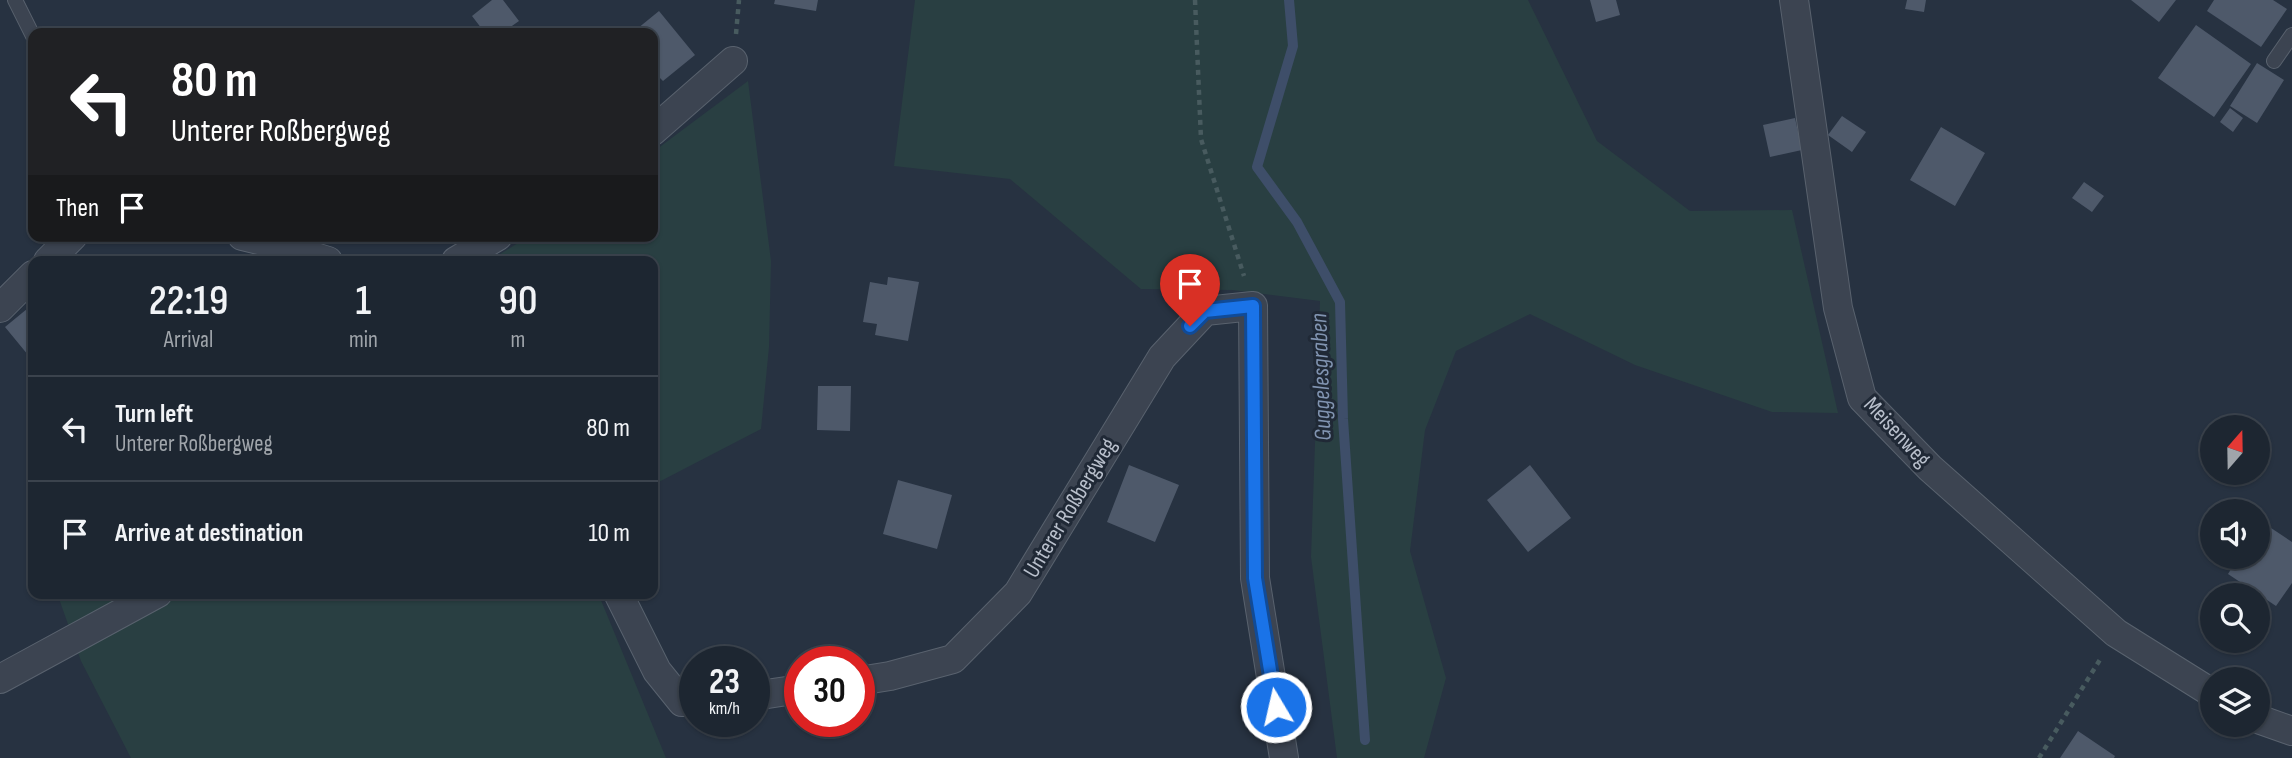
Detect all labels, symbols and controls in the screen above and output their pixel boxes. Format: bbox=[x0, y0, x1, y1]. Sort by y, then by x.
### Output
text: 80 m bbox=[171, 52, 258, 111]
icon: left bbox=[56, 56, 147, 147]
text: Unterer Roßbergweg bbox=[171, 112, 391, 151]
icon: arrive bbox=[113, 189, 151, 227]
text: Then bbox=[56, 193, 99, 224]
pin bbox=[1160, 254, 1220, 326]
icon: arrive bbox=[1171, 265, 1209, 303]
text: 22:19 bbox=[149, 276, 228, 327]
text: 1 bbox=[356, 276, 371, 327]
text: 90 bbox=[499, 276, 537, 327]
water label: Guggelesgraben bbox=[1304, 313, 1338, 441]
text: Arrival bbox=[164, 326, 213, 354]
text: min bbox=[349, 326, 378, 354]
text: m bbox=[511, 326, 525, 354]
street label: Meisenweg bbox=[1858, 391, 1936, 473]
text: Turn left bbox=[115, 399, 193, 430]
icon: left bbox=[56, 410, 94, 448]
text: 80 m bbox=[586, 413, 630, 444]
north arrow bbox=[2200, 415, 2270, 485]
map controls bbox=[2200, 415, 2270, 737]
text: Unterer Roßbergweg bbox=[115, 430, 273, 458]
street label: Unterer Roßbergweg bbox=[1017, 433, 1123, 583]
button: sound bbox=[2200, 499, 2270, 569]
icon: arrive bbox=[56, 515, 94, 553]
text: Arrive at destination bbox=[115, 518, 303, 549]
text: 10 m bbox=[588, 518, 630, 549]
button: search bbox=[2200, 583, 2270, 653]
speed limit sign: 30 bbox=[784, 646, 875, 737]
text: 23 bbox=[709, 661, 740, 704]
button: layers bbox=[2200, 667, 2270, 737]
position arrow bbox=[1239, 670, 1313, 744]
text: km/h bbox=[709, 698, 740, 719]

